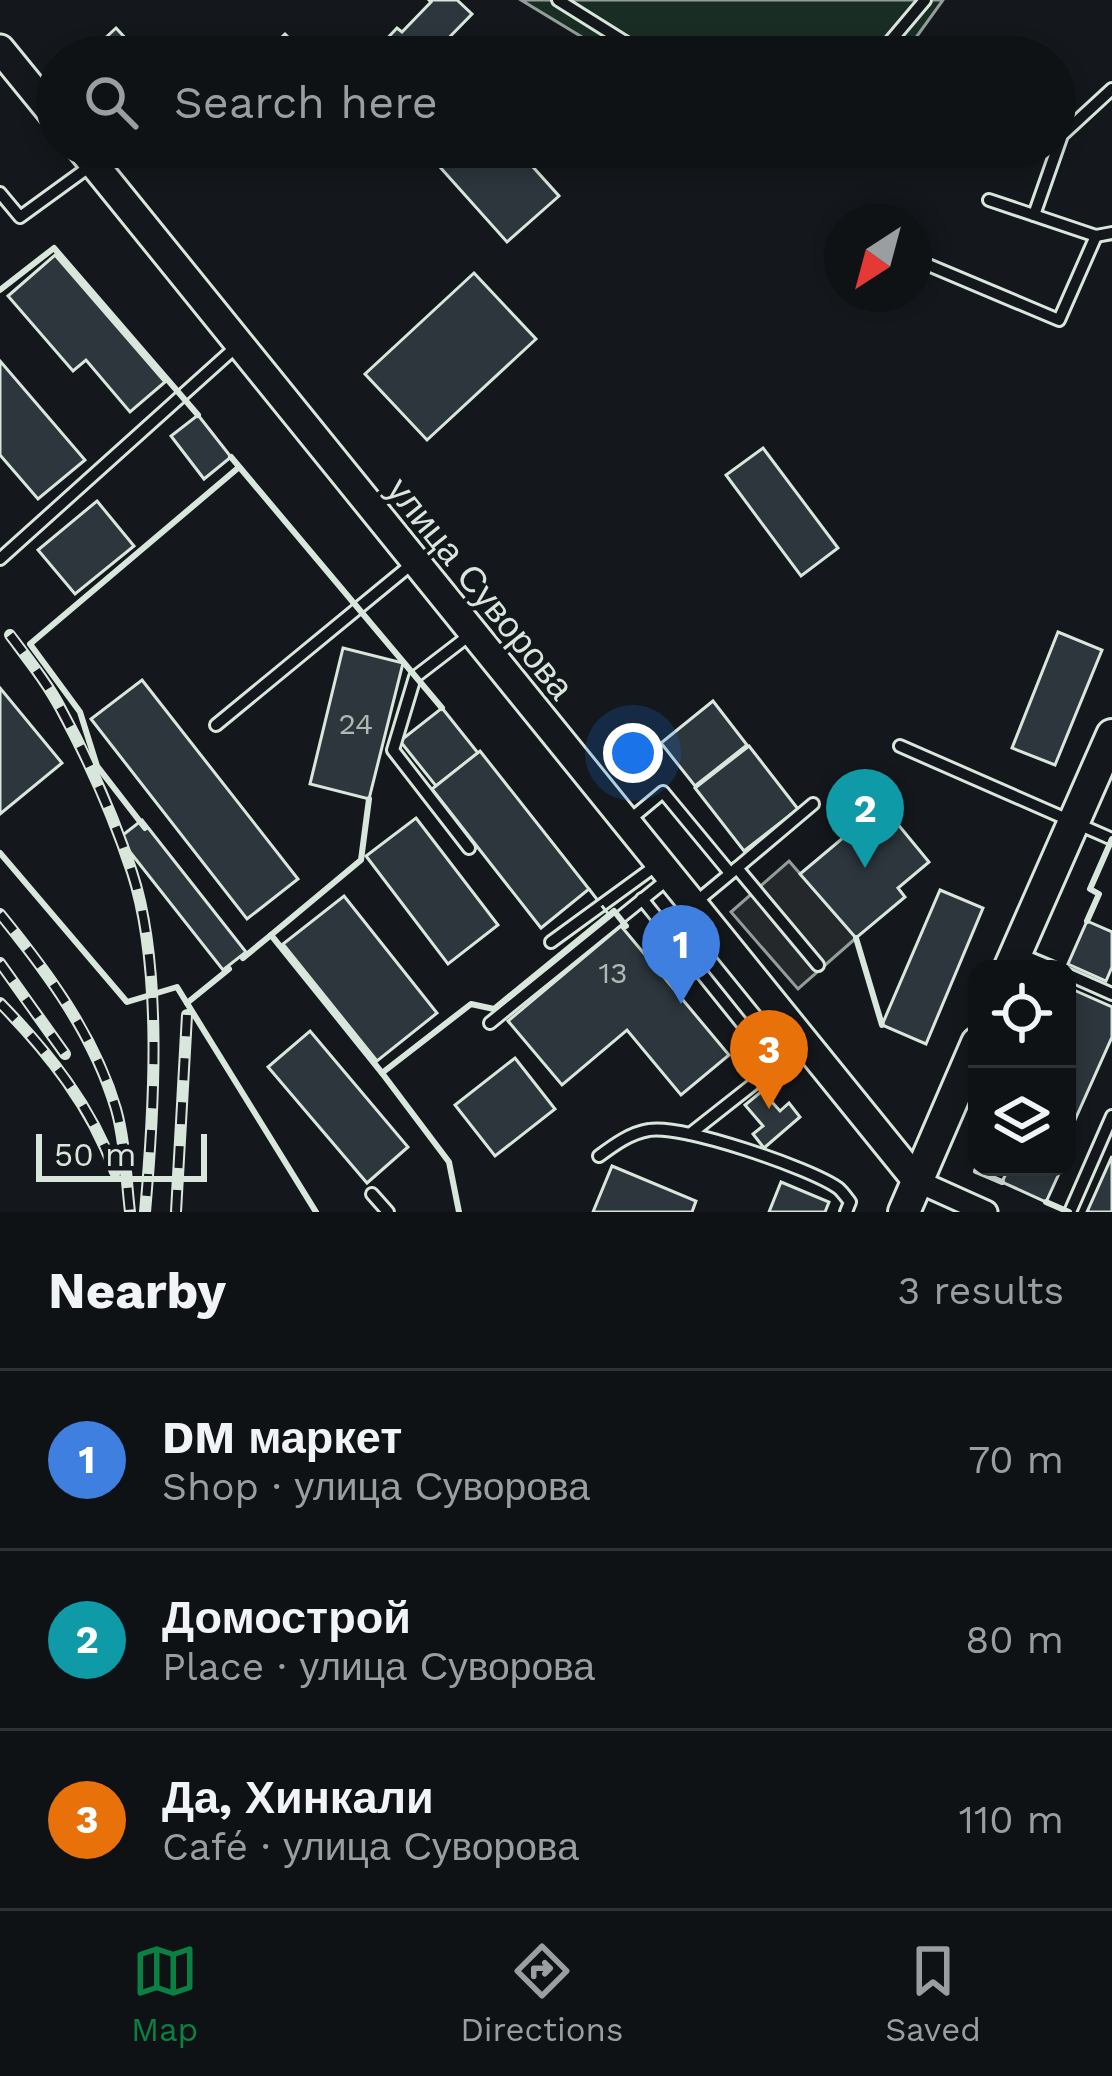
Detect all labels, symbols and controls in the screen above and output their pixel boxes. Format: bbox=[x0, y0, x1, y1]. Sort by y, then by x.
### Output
search box bbox=[36, 36, 1076, 168]
icon: search bbox=[78, 69, 144, 135]
text: Search here bbox=[174, 76, 438, 129]
north arrow bbox=[824, 204, 932, 312]
street label: улица Суворова bbox=[378, 469, 583, 709]
house number: 24 bbox=[339, 706, 373, 741]
your location bbox=[603, 723, 663, 783]
pin: 2 bbox=[826, 769, 904, 868]
pin: 1 bbox=[642, 905, 720, 1004]
house number: 13 bbox=[598, 955, 628, 990]
map controls bbox=[968, 960, 1076, 1176]
button: locate bbox=[968, 960, 1076, 1068]
pin: 3 bbox=[730, 1010, 808, 1109]
button: layers bbox=[968, 1068, 1076, 1176]
scale bar bbox=[36, 1128, 207, 1181]
text: 50 m bbox=[54, 1135, 136, 1174]
text: Nearby bbox=[48, 1261, 226, 1320]
text: 3 results bbox=[898, 1268, 1064, 1313]
text: DM маркет bbox=[162, 1411, 402, 1464]
text: 1 bbox=[79, 1437, 95, 1482]
text: 70 m bbox=[968, 1437, 1064, 1482]
text: Shop · улица Суворова bbox=[162, 1464, 590, 1509]
text: Домострой bbox=[162, 1591, 411, 1644]
text: 2 bbox=[75, 1617, 99, 1662]
text: 80 m bbox=[965, 1617, 1064, 1662]
text: Place · улица Суворова bbox=[162, 1644, 595, 1689]
text: Да, Хинкали bbox=[162, 1771, 434, 1824]
text: 3 bbox=[75, 1797, 99, 1842]
text: 110 m bbox=[959, 1797, 1064, 1842]
text: Café · улица Суворова bbox=[162, 1824, 579, 1869]
tab: Map bbox=[131, 1938, 198, 2049]
tab: Directions bbox=[460, 1938, 623, 2049]
tab: Saved bbox=[885, 1938, 981, 2049]

